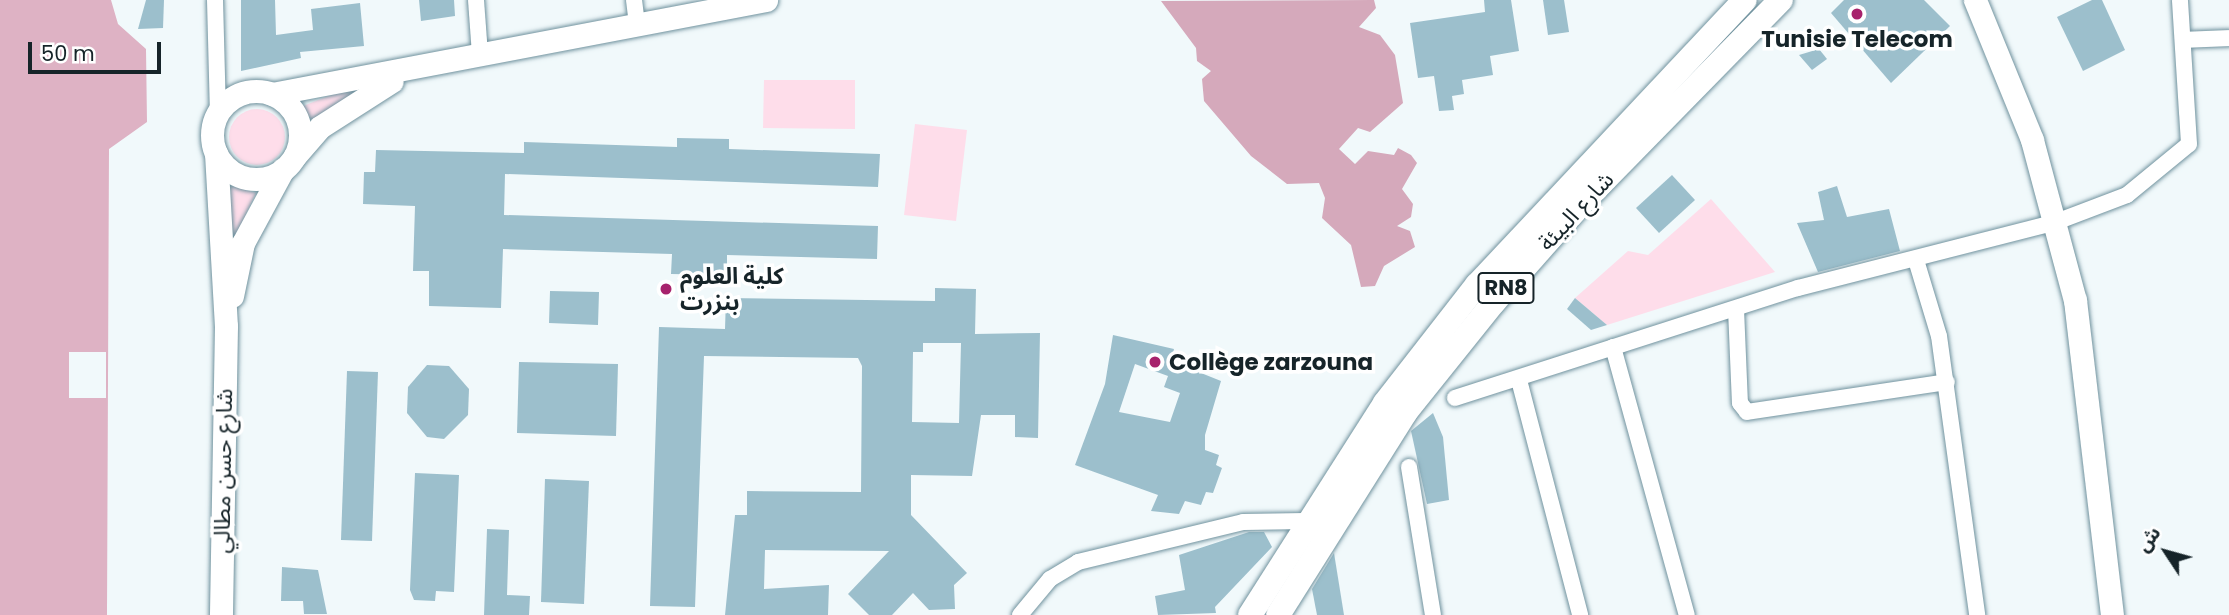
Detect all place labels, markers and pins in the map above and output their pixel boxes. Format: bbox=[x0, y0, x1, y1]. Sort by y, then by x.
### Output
marker: Tunisie Telecom bbox=[1849, 6, 1865, 22]
place label: Tunisie Telecom bbox=[1761, 25, 1953, 53]
place label: كلية العلوم بنزرت bbox=[680, 262, 784, 316]
marker: كلية العلوم بنزرت bbox=[658, 281, 674, 297]
place label: Collège zarzouna bbox=[1169, 348, 1373, 376]
marker: Collège zarzouna bbox=[1147, 354, 1163, 370]

